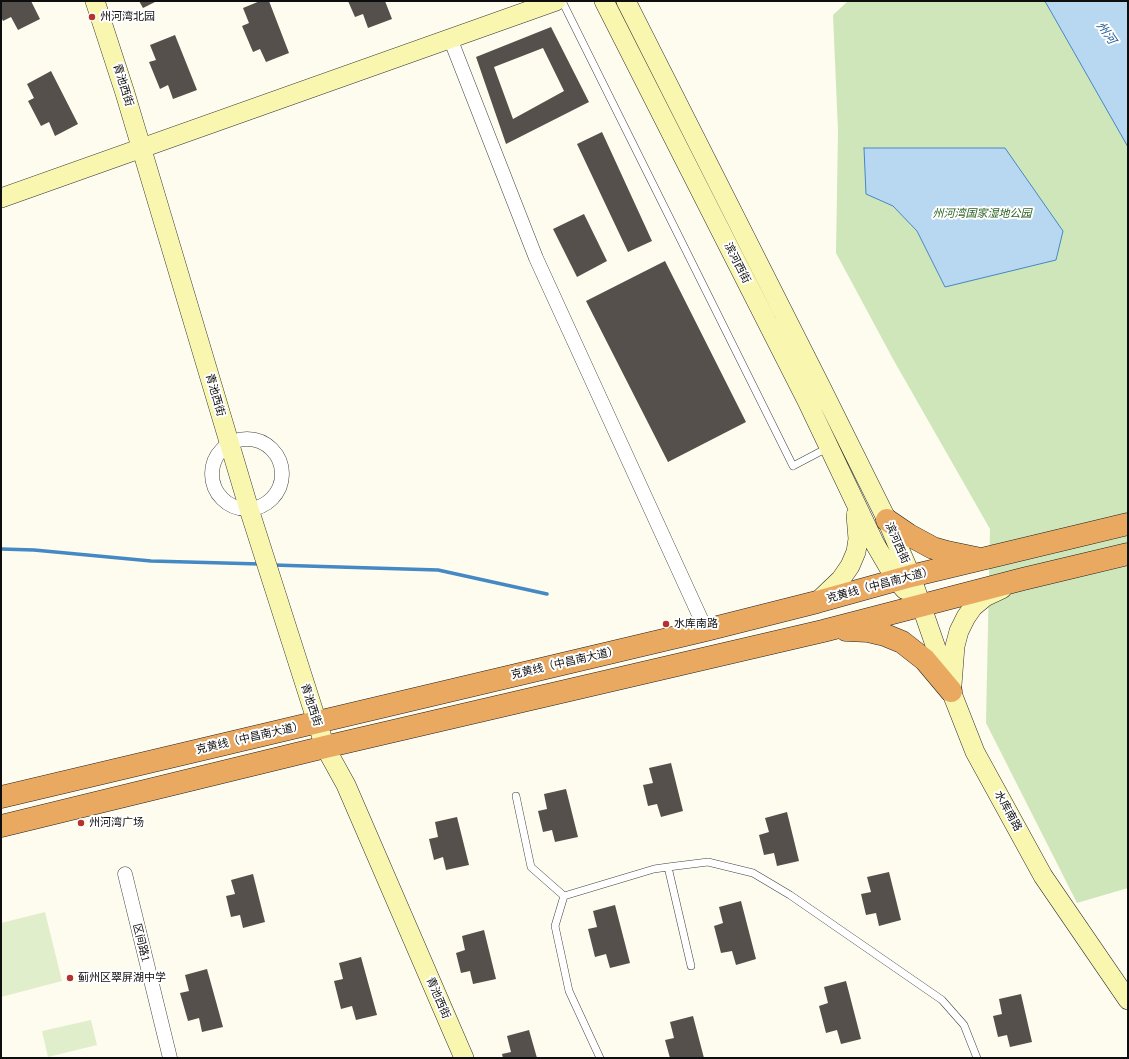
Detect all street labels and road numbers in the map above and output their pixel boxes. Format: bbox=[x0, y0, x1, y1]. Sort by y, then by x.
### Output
street label: 青池西街 bbox=[110, 62, 136, 108]
street label: 滨河西街 bbox=[721, 240, 753, 286]
street label: 青池西街 bbox=[203, 372, 227, 418]
street label: 滨河西街 bbox=[882, 520, 912, 566]
street label: 克黄线（中昌南大道） bbox=[825, 564, 935, 606]
street label: 克黄线（中昌南大道） bbox=[510, 644, 620, 682]
street label: 青池西街 bbox=[298, 682, 324, 728]
street label: 克黄线（中昌南大道） bbox=[195, 719, 305, 757]
street label: 水库南路 bbox=[992, 789, 1024, 833]
street label: 区间路1 bbox=[130, 922, 152, 964]
street label: 青池西街 bbox=[423, 975, 453, 1021]

